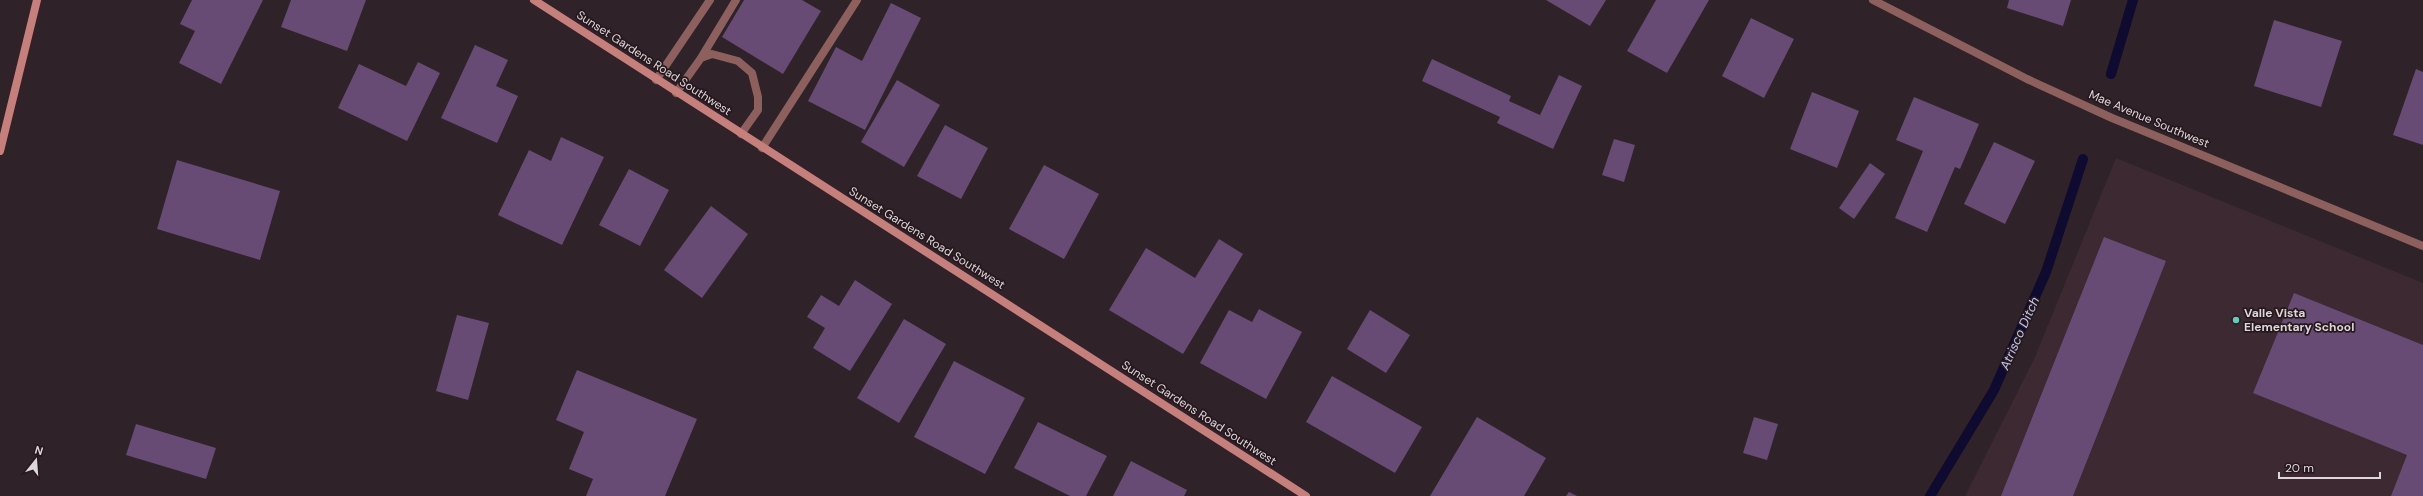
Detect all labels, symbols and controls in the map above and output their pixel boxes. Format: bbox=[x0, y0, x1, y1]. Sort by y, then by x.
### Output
street label: Sunset Gardens Road Southwest bbox=[574, 7, 735, 119]
street label: Mae Avenue Southwest bbox=[2086, 86, 2212, 152]
street label: Sunset Gardens Road Southwest bbox=[846, 183, 1008, 293]
water label: Atrisco Ditch bbox=[1995, 294, 2043, 373]
place label: Valle Vista Elementary School bbox=[2244, 305, 2354, 335]
marker: Valle Vista Elementary School bbox=[2231, 315, 2241, 325]
street label: Sunset Gardens Road Southwest bbox=[1119, 357, 1280, 469]
north arrow bbox=[16, 440, 56, 480]
text: N bbox=[33, 443, 45, 458]
scale bar bbox=[2279, 454, 2380, 480]
text: 20 m bbox=[2285, 460, 2314, 476]

